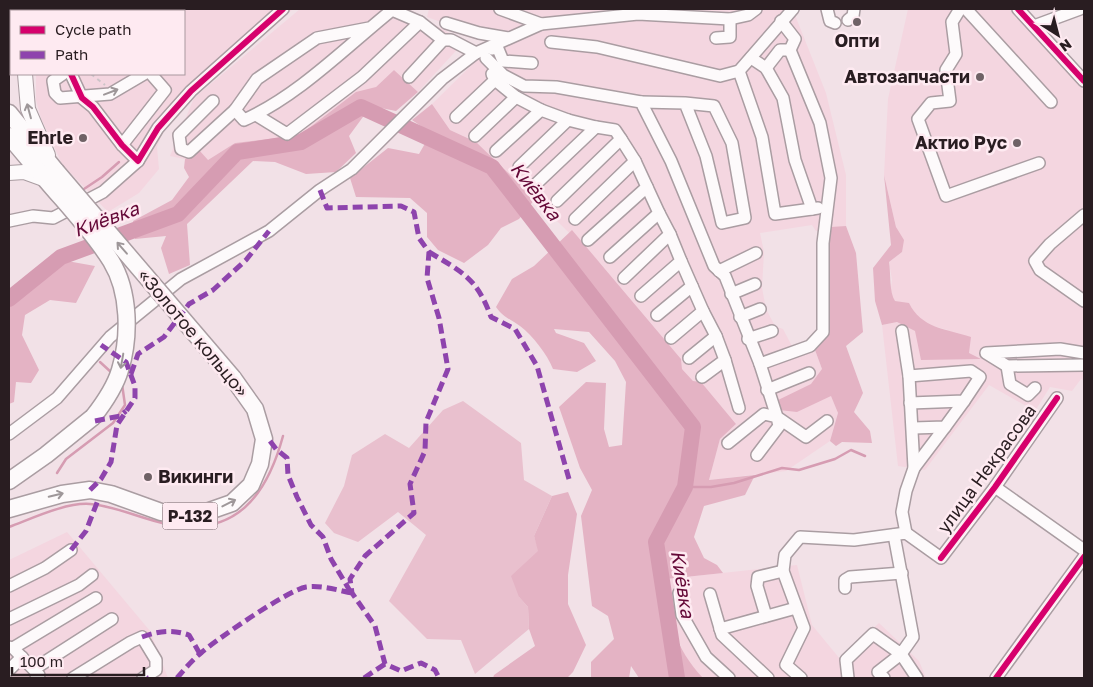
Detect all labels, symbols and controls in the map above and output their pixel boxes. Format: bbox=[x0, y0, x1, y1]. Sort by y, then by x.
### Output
legend bbox=[10, 10, 185, 75]
north arrow bbox=[1033, 10, 1083, 60]
marker: Опти bbox=[851, 16, 863, 28]
text: Cycle path bbox=[55, 20, 131, 38]
place label: Опти bbox=[835, 29, 880, 51]
text: N bbox=[1057, 36, 1075, 56]
text: Path bbox=[55, 45, 88, 63]
place label: Автозапчасти bbox=[844, 65, 970, 87]
marker: Автозапчасти bbox=[974, 71, 986, 83]
one-way arrow bbox=[103, 86, 118, 96]
one-way arrow bbox=[24, 103, 33, 119]
place label: Ehrle bbox=[27, 126, 73, 148]
place label: Актио Рус bbox=[915, 131, 1007, 153]
marker: Ehrle bbox=[77, 132, 89, 144]
marker: Актио Рус bbox=[1011, 137, 1023, 149]
water label: Киёвка bbox=[506, 157, 567, 226]
water label: Киёвка bbox=[70, 196, 143, 241]
one-way arrow bbox=[116, 241, 127, 254]
street label: «Золотое кольцо» bbox=[134, 264, 254, 401]
one-way arrow bbox=[116, 352, 126, 368]
street label: улица Некрасова bbox=[932, 400, 1040, 537]
place label: Викинги bbox=[158, 465, 233, 487]
marker: Викинги bbox=[142, 471, 154, 483]
one-way arrow bbox=[47, 490, 63, 499]
one-way arrow bbox=[221, 498, 236, 508]
road number: Р-132 bbox=[162, 502, 218, 530]
water label: Киёвка bbox=[667, 548, 700, 621]
scale bar bbox=[12, 644, 145, 676]
text: 100 m bbox=[20, 652, 63, 670]

